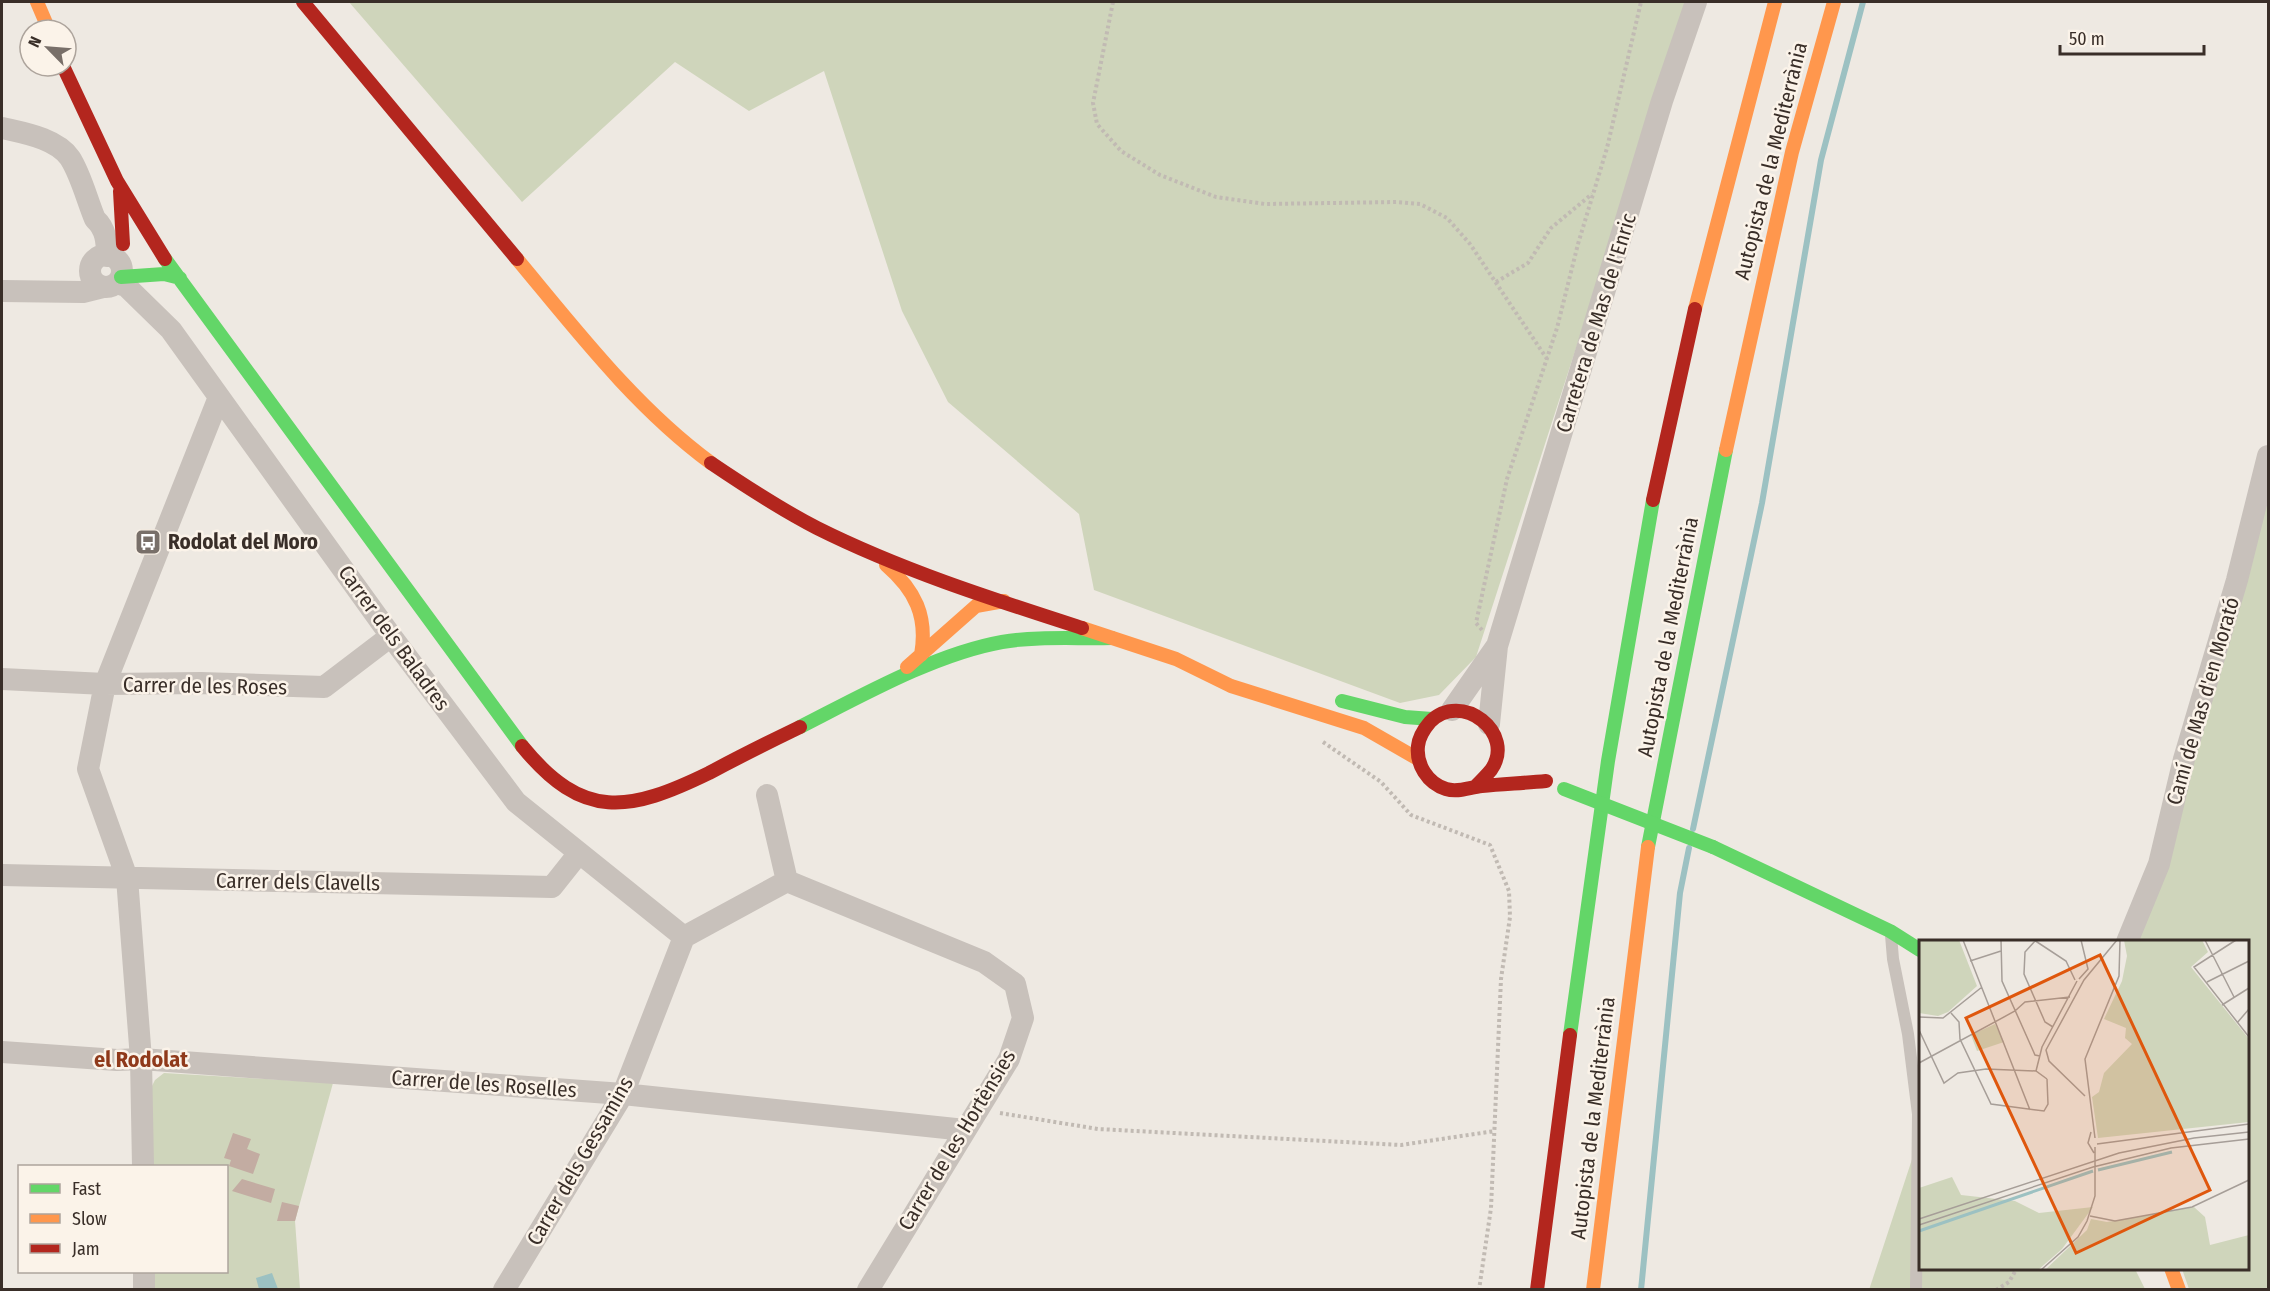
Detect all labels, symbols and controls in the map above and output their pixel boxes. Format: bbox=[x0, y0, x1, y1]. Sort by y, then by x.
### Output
north arrow bbox=[18, 18, 78, 78]
scale bar bbox=[2060, 18, 2204, 56]
text: 50 m bbox=[2069, 28, 2105, 50]
text: N bbox=[24, 34, 45, 50]
street label: Autopista de la Mediterrània bbox=[1729, 39, 1813, 283]
street label: Carretera de Mas de l'Enric bbox=[1550, 210, 1642, 436]
street label: Autopista de la Mediterrània bbox=[1632, 515, 1704, 759]
bus stop icon: Rodolat del Moro bbox=[133, 527, 163, 557]
place label: Rodolat del Moro bbox=[168, 529, 318, 555]
street label: Carrer dels Baladres bbox=[333, 560, 455, 716]
street label: Camí de Mas d'en Morató bbox=[2161, 594, 2245, 808]
street label: Carrer de les Roses bbox=[123, 672, 287, 700]
street label: Carrer dels Clavells bbox=[216, 868, 380, 896]
inset map bbox=[1919, 940, 2249, 1270]
street label: Autopista de la Mediterrània bbox=[1565, 995, 1621, 1241]
street label: Carrer de les Hortènsies bbox=[893, 1045, 1021, 1235]
district label: el Rodolat bbox=[94, 1046, 188, 1073]
street label: Carrer de les Roselles bbox=[391, 1065, 578, 1103]
street label: Carrer dels Gessamins bbox=[521, 1072, 639, 1250]
legend bbox=[18, 1165, 228, 1273]
text: Fast bbox=[72, 1178, 101, 1200]
text: Slow bbox=[72, 1208, 107, 1230]
text: Jam bbox=[72, 1238, 100, 1260]

